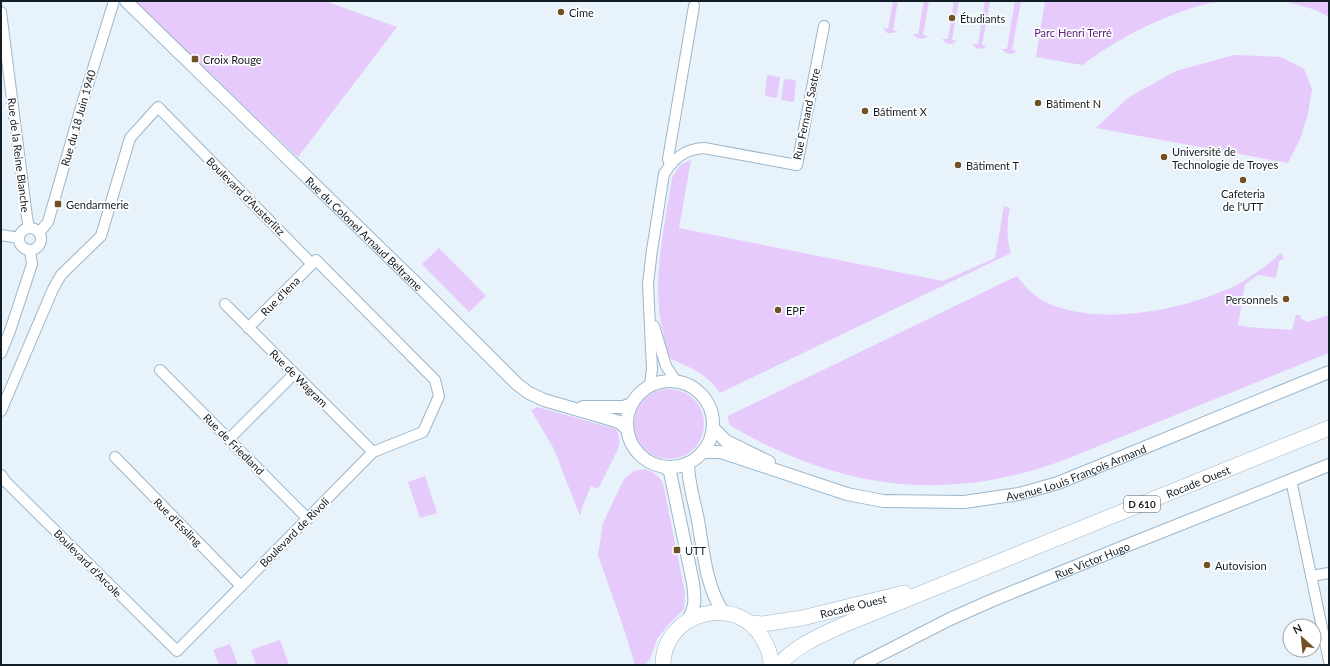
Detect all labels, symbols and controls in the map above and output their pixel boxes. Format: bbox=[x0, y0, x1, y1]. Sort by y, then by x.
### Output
place label: Cime bbox=[569, 6, 594, 19]
marker: Cime bbox=[556, 7, 566, 17]
place label: Étudiants bbox=[960, 12, 1005, 25]
marker: Étudiants bbox=[947, 13, 957, 23]
park label: Parc Henri Terré bbox=[1034, 26, 1112, 39]
place label: Croix Rouge bbox=[203, 53, 262, 66]
marker: Croix Rouge bbox=[190, 54, 200, 64]
street label: Rue Fernand Sastre bbox=[790, 67, 822, 161]
street label: Rue du 18 Juin 1940 bbox=[58, 68, 98, 168]
street label: Rue de la Reine Blanche bbox=[6, 97, 32, 213]
place label: Bâtiment N bbox=[1046, 97, 1101, 110]
marker: Bâtiment N bbox=[1033, 98, 1043, 108]
place label: Bâtiment X bbox=[873, 105, 928, 118]
marker: Bâtiment X bbox=[860, 106, 870, 116]
place label: Université de Technologie de Troyes bbox=[1172, 145, 1278, 171]
marker: Université de Technologie de Troyes bbox=[1159, 152, 1169, 162]
street label: Boulevard d'Austerlitz bbox=[204, 154, 288, 238]
place label: Bâtiment T bbox=[966, 159, 1020, 172]
marker: Bâtiment T bbox=[953, 160, 963, 170]
street label: Rue du Colonel Arnaud Beltrame bbox=[304, 174, 426, 293]
marker: Cafeteria de l'UTT bbox=[1238, 175, 1248, 185]
place label: Cafeteria de l'UTT bbox=[1221, 187, 1265, 213]
place label: Gendarmerie bbox=[66, 198, 129, 211]
marker: Gendarmerie bbox=[53, 199, 63, 209]
street label: Rue d'Iena bbox=[258, 274, 302, 318]
place label: Personnels bbox=[1225, 293, 1278, 306]
marker: Personnels bbox=[1281, 294, 1291, 304]
place label: EPF bbox=[786, 304, 805, 317]
marker: EPF bbox=[773, 305, 783, 315]
street label: Rue de Wagram bbox=[267, 346, 331, 410]
street label: Rue de Friedland bbox=[201, 411, 267, 477]
street label: Avenue Louis François Armand bbox=[1005, 441, 1148, 502]
street label: Rocade Ouest bbox=[1164, 462, 1232, 500]
street label: Boulevard de Rivoli bbox=[257, 494, 332, 569]
street label: Rue d'Essling bbox=[151, 495, 205, 549]
road number: D 610 bbox=[1124, 496, 1160, 512]
street label: Boulevard d'Arcole bbox=[51, 526, 125, 600]
street label: Rue Victor Hugo bbox=[1053, 539, 1131, 581]
place label: UTT bbox=[685, 544, 707, 557]
marker: UTT bbox=[672, 545, 682, 555]
place label: Autovision bbox=[1215, 559, 1267, 572]
marker: Autovision bbox=[1202, 560, 1212, 570]
street label: Rocade Ouest bbox=[819, 591, 887, 620]
north arrow bbox=[1282, 618, 1322, 658]
text: N bbox=[1291, 621, 1304, 636]

